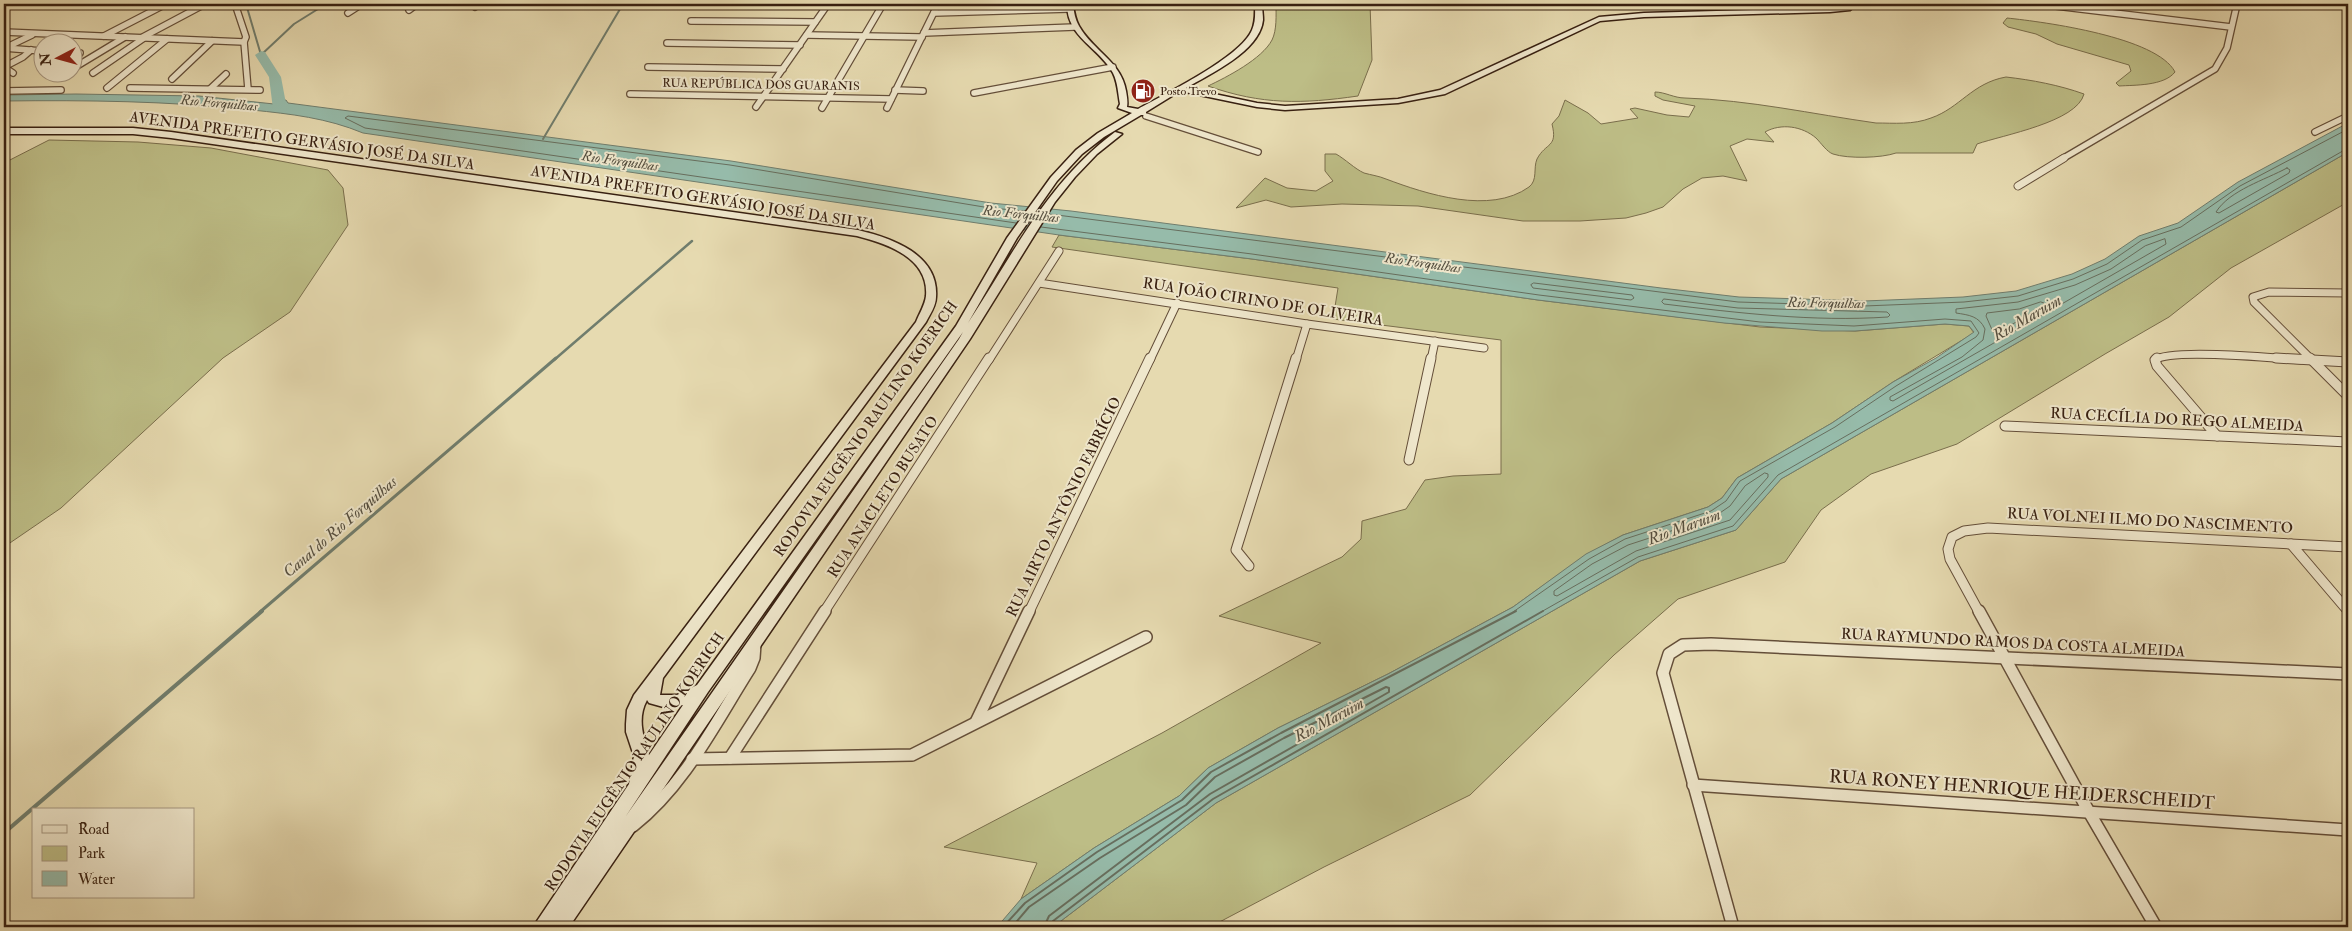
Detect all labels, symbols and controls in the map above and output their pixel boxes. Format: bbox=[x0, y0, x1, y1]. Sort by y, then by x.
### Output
north arrow bbox=[32, 32, 82, 82]
text: N bbox=[36, 52, 55, 67]
street label: RUA REPÚBLICA DOS GUARANIS bbox=[662, 76, 860, 94]
fuel station icon: Posto Trevo bbox=[1130, 78, 1156, 104]
place label: Posto Trevo bbox=[1160, 84, 1217, 99]
water label: Rio Forquilhas bbox=[179, 91, 259, 115]
street label: AVENIDA PREFEITO GERVÁSIO JOSÉ DA SILVA bbox=[127, 105, 477, 176]
water label: Rio Forquilhas bbox=[580, 147, 661, 175]
street label: AVENIDA PREFEITO GERVÁSIO JOSÉ DA SILVA bbox=[528, 159, 877, 236]
water label: Rio Forquilhas bbox=[981, 201, 1061, 227]
water label: Rio Forquilhas bbox=[1383, 249, 1464, 277]
street label: RUA JOÃO CIRINO DE OLIVEIRA bbox=[1141, 273, 1385, 331]
water label: Rio Maruim bbox=[1988, 290, 2065, 346]
water label: Rio Forquilhas bbox=[1786, 294, 1866, 312]
street label: RODOVIA EUGÊNIO RAULINO KOERICH bbox=[769, 297, 962, 561]
street label: RUA AIRTO ANTÔNIO FABRÍCIO bbox=[1001, 393, 1126, 620]
street label: RUA CECÍLIA DO REGO ALMEIDA bbox=[2050, 403, 2305, 436]
street label: RUA ANACLETO BUSATO bbox=[823, 412, 943, 582]
water label: Canal do Rio Forquilhas bbox=[279, 472, 401, 582]
water label: Rio Maruim bbox=[1644, 504, 1723, 550]
street label: RUA VOLNEI ILMO DO NASCIMENTO bbox=[2007, 504, 2293, 538]
street label: RUA RAYMUNDO RAMOS DA COSTA ALMEIDA bbox=[1840, 624, 2186, 662]
street label: RODOVIA EUGÊNIO RAULINO KOERICH bbox=[540, 628, 729, 895]
water label: Rio Maruim bbox=[1290, 693, 1368, 747]
street label: RUA RONEY HENRIQUE HEIDERSCHEIDT bbox=[1828, 765, 2216, 815]
legend bbox=[32, 808, 195, 898]
text: Road bbox=[78, 820, 110, 839]
text: Park bbox=[78, 844, 105, 863]
text: Water bbox=[77, 870, 115, 889]

